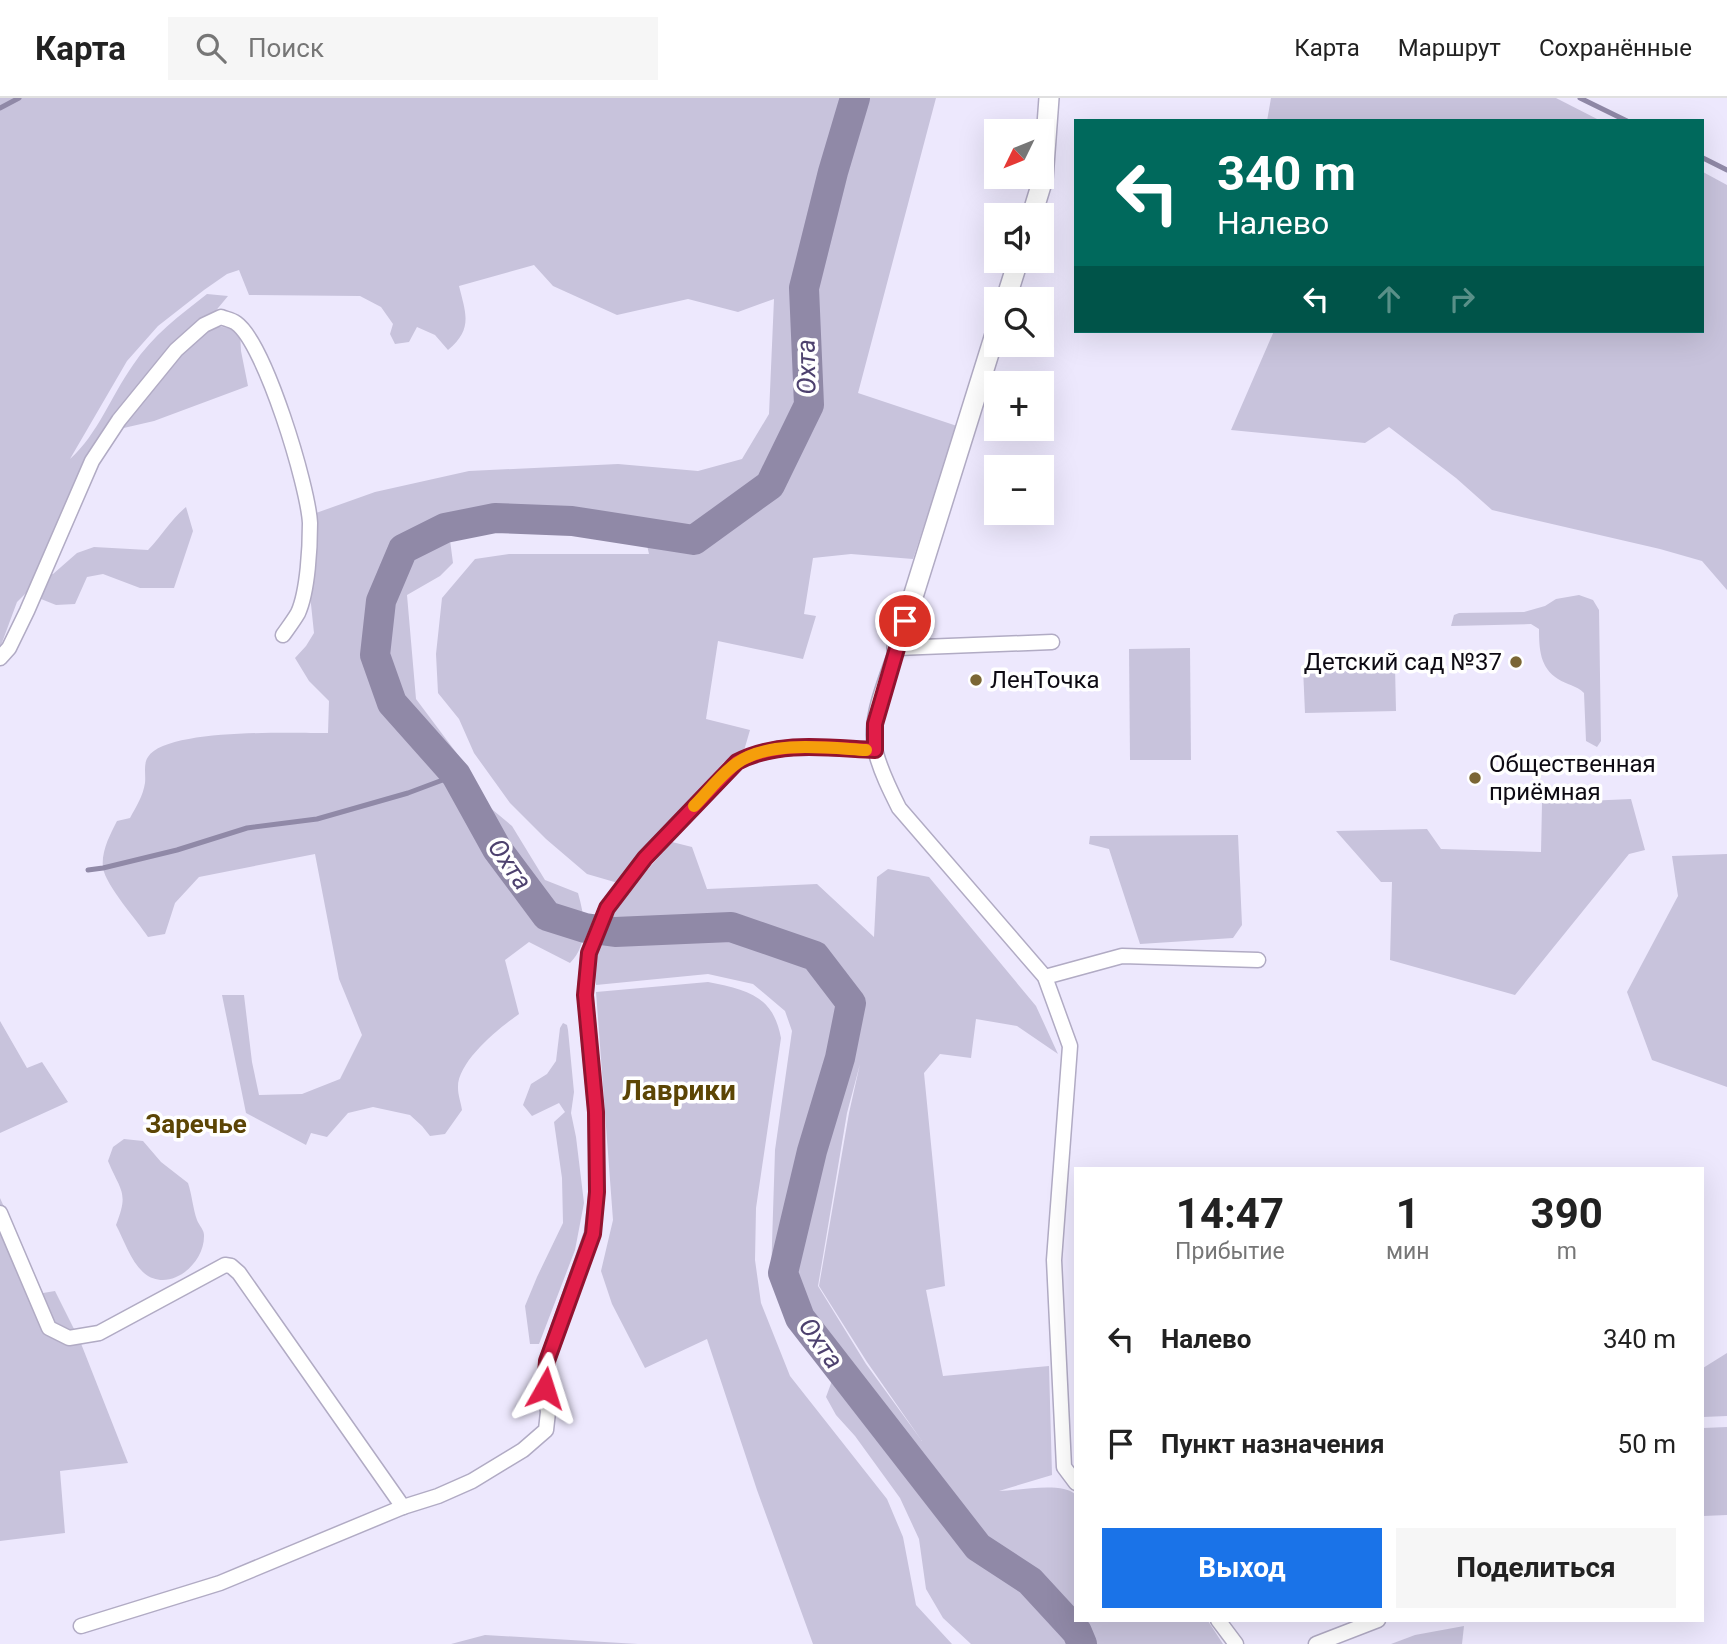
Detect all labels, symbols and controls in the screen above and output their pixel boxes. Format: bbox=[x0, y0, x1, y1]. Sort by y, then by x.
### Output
search box bbox=[168, 17, 658, 80]
text: Карта bbox=[35, 29, 126, 68]
icon: search bbox=[192, 29, 230, 67]
text: Поиск bbox=[248, 33, 324, 63]
text: Карта bbox=[1294, 34, 1360, 62]
text: Маршрут bbox=[1398, 34, 1501, 62]
text: Сохранённые bbox=[1539, 34, 1692, 62]
north arrow bbox=[984, 119, 1054, 189]
map controls bbox=[984, 119, 1054, 525]
text: 340 m bbox=[1217, 145, 1356, 202]
icon: left bbox=[1102, 147, 1193, 238]
button: sound bbox=[984, 203, 1054, 273]
text: Налево bbox=[1217, 204, 1329, 242]
icon: left bbox=[1297, 280, 1335, 318]
icon: ahead bbox=[1370, 280, 1408, 318]
icon: right bbox=[1443, 280, 1481, 318]
button: search bbox=[984, 287, 1054, 357]
water label: Охта bbox=[791, 339, 821, 395]
button: + bbox=[984, 371, 1054, 441]
button: − bbox=[984, 455, 1054, 525]
pin bbox=[875, 591, 935, 651]
icon: arrive bbox=[886, 602, 924, 640]
place label: Детский сад №37 bbox=[1304, 648, 1502, 676]
marker: Детский сад №37 bbox=[1508, 654, 1524, 670]
place label: ЛенТочка bbox=[990, 666, 1100, 694]
marker: ЛенТочка bbox=[968, 672, 984, 688]
place label: Общественная приёмная bbox=[1489, 750, 1656, 806]
marker: Общественная приёмная bbox=[1467, 770, 1483, 786]
water label: Охта bbox=[482, 833, 538, 895]
district label: Лаврики bbox=[622, 1074, 736, 1107]
district label: Заречье bbox=[145, 1109, 247, 1139]
text: 14:47 bbox=[1176, 1189, 1284, 1238]
text: 1 bbox=[1396, 1189, 1420, 1238]
text: 390 bbox=[1531, 1189, 1603, 1238]
text: Прибытие bbox=[1175, 1238, 1285, 1265]
text: мин bbox=[1386, 1238, 1430, 1265]
text: m bbox=[1557, 1238, 1577, 1265]
water label: Охта bbox=[793, 1312, 849, 1374]
icon: left bbox=[1102, 1320, 1140, 1358]
text: Налево bbox=[1161, 1324, 1251, 1354]
text: 340 m bbox=[1603, 1324, 1676, 1354]
position arrow bbox=[508, 1351, 582, 1425]
icon: arrive bbox=[1102, 1425, 1140, 1463]
text: Пункт назначения bbox=[1161, 1429, 1385, 1459]
text: 50 m bbox=[1618, 1429, 1676, 1459]
button: Выход bbox=[1102, 1528, 1382, 1608]
button: Поделиться bbox=[1396, 1528, 1676, 1608]

